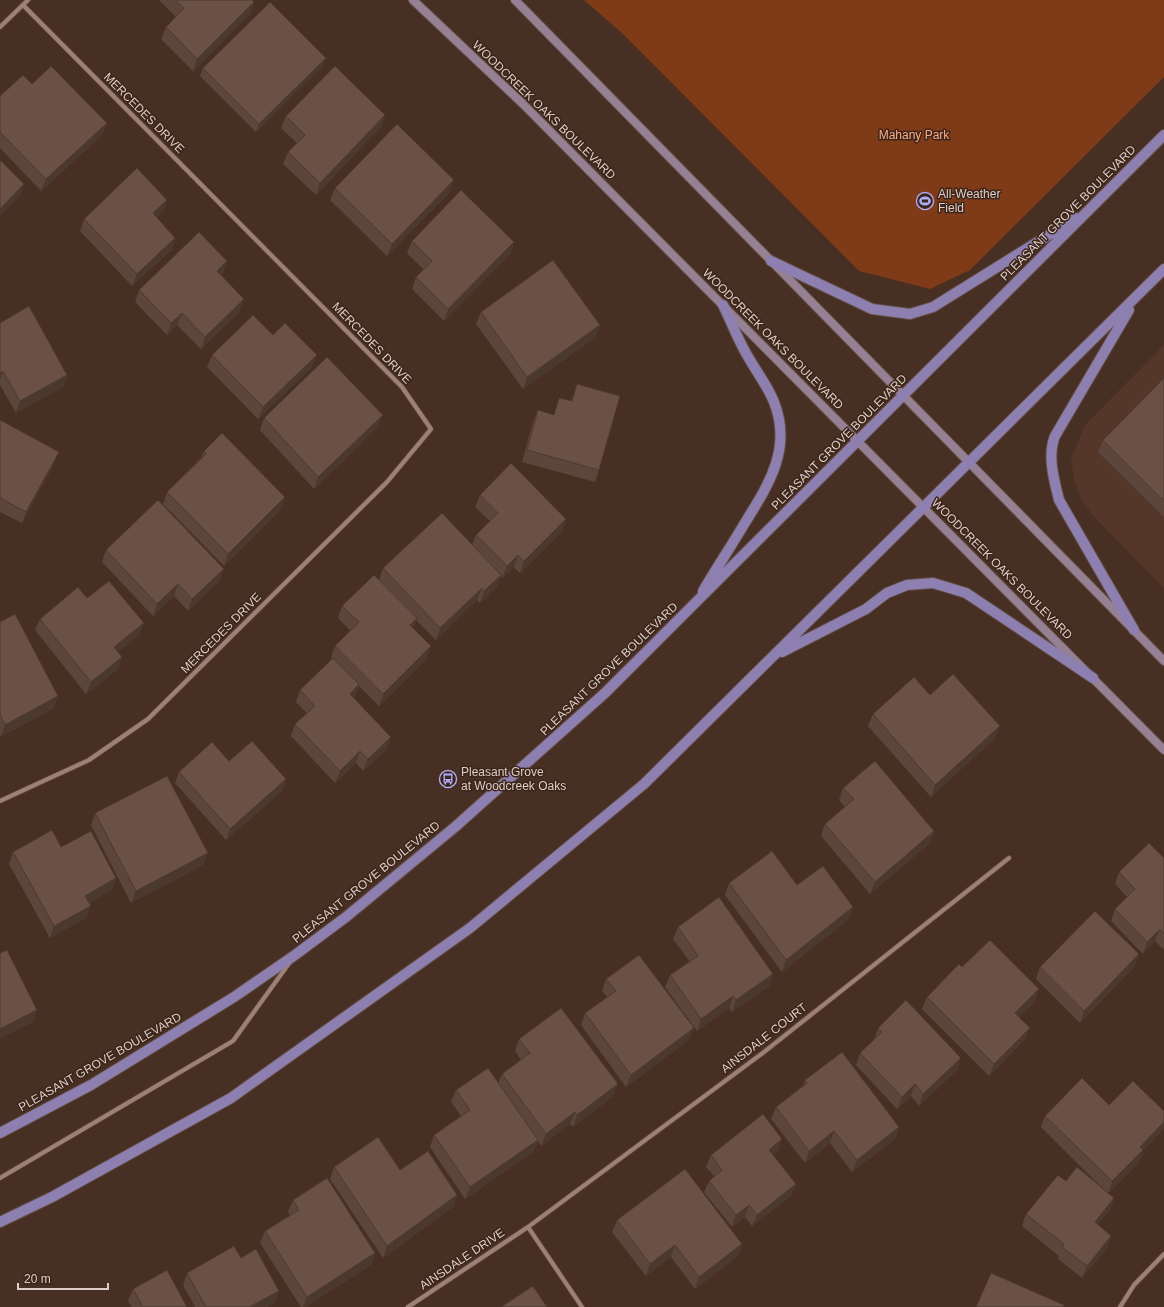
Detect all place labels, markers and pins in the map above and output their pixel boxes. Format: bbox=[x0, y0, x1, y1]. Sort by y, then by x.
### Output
place label: All-Weather Field bbox=[938, 187, 1000, 215]
sports icon: All-Weather Field bbox=[915, 191, 935, 211]
place label: Pleasant Grove at Woodcreek Oaks bbox=[461, 765, 566, 793]
bus stop icon: Pleasant Grove at Woodcreek Oaks bbox=[438, 769, 458, 789]

